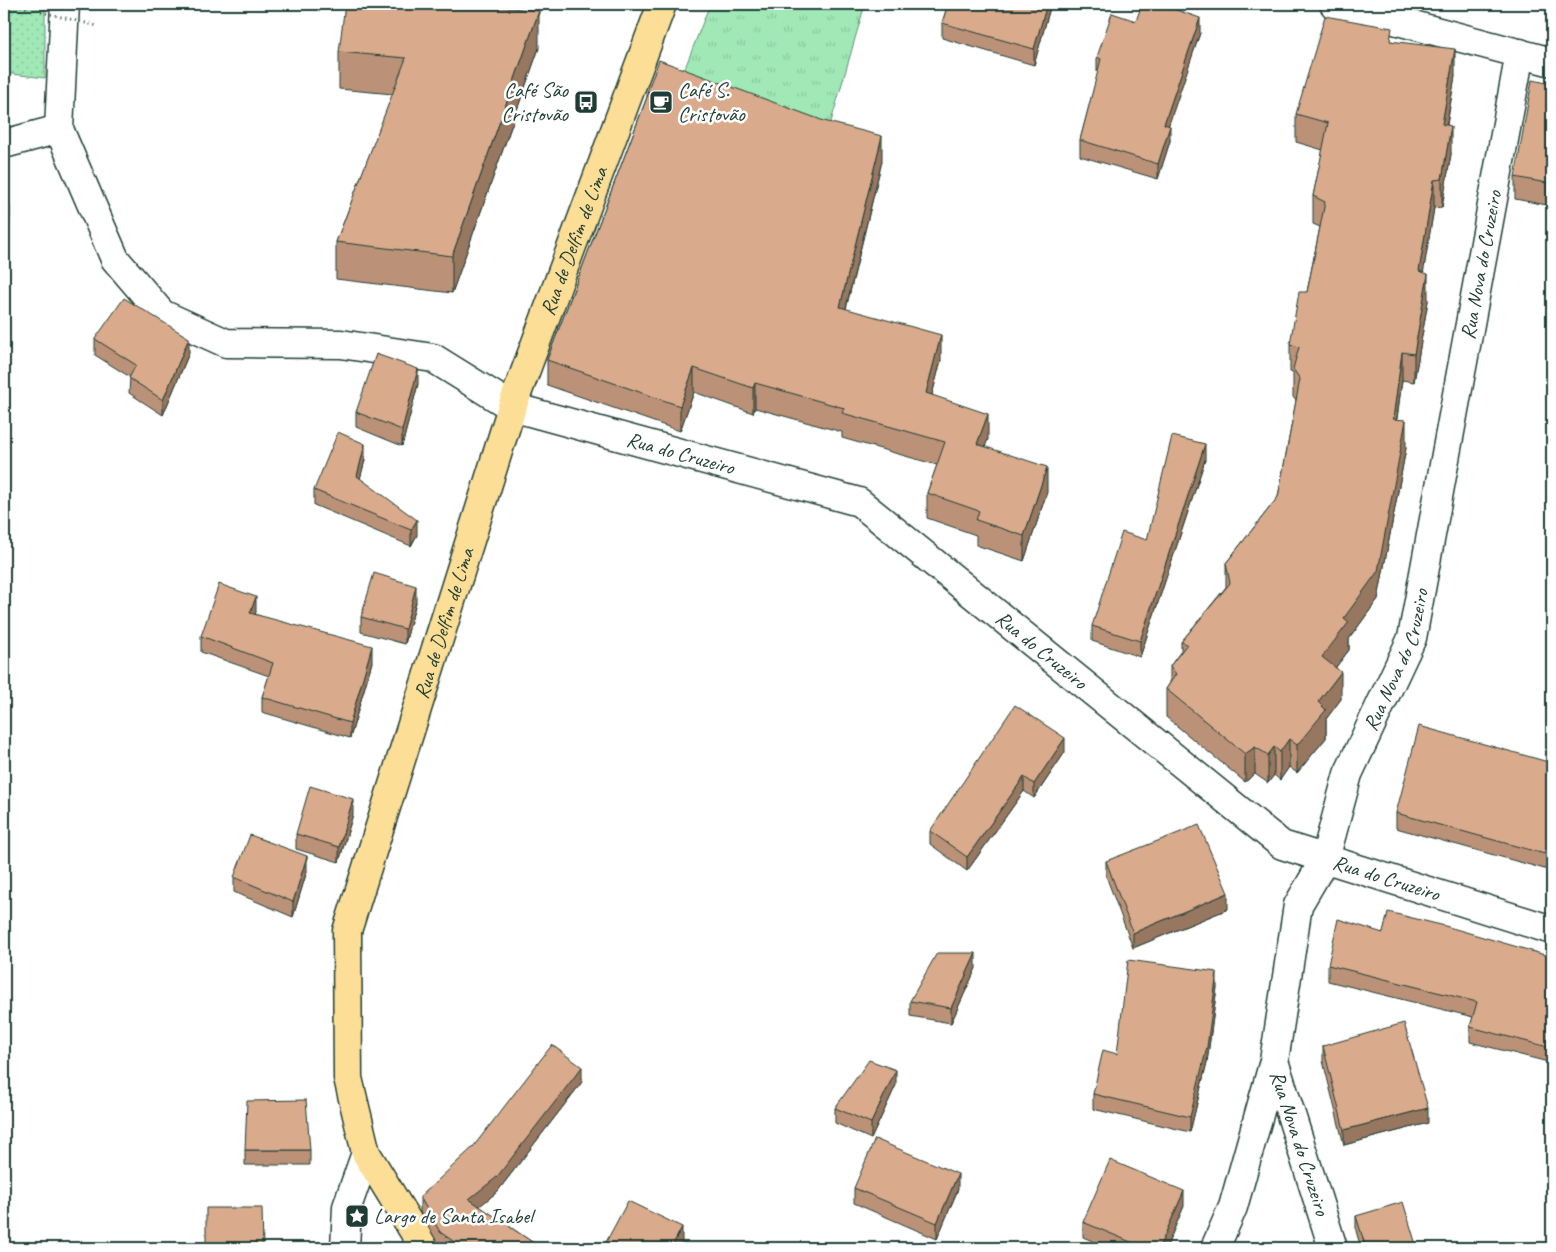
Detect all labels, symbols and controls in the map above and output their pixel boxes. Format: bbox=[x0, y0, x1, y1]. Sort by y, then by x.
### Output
place label: Café São Cristovão bbox=[501, 77, 570, 127]
place label: Café S. Cristovão bbox=[678, 77, 746, 127]
bus stop icon: Café São Cristovão bbox=[573, 89, 599, 115]
cafe icon: Café S. Cristovão bbox=[648, 89, 674, 115]
street label: Rua de Delfim de Lima bbox=[534, 161, 614, 319]
street label: Rua Nova do Cruzeiro bbox=[1454, 187, 1508, 341]
street label: Rua do Cruzeiro bbox=[624, 426, 739, 481]
street label: Rua de Delfim de Lima bbox=[408, 543, 480, 702]
street label: Rua Nova do Cruzeiro bbox=[1357, 585, 1434, 735]
street label: Rua do Cruzeiro bbox=[990, 605, 1094, 696]
street label: Rua do Cruzeiro bbox=[1330, 849, 1444, 907]
street label: Rua Nova do Cruzeiro bbox=[1264, 1067, 1336, 1220]
place icon: Largo de Santa Isabel bbox=[344, 1203, 370, 1229]
place label: Largo de Santa Isabel bbox=[374, 1203, 536, 1229]

